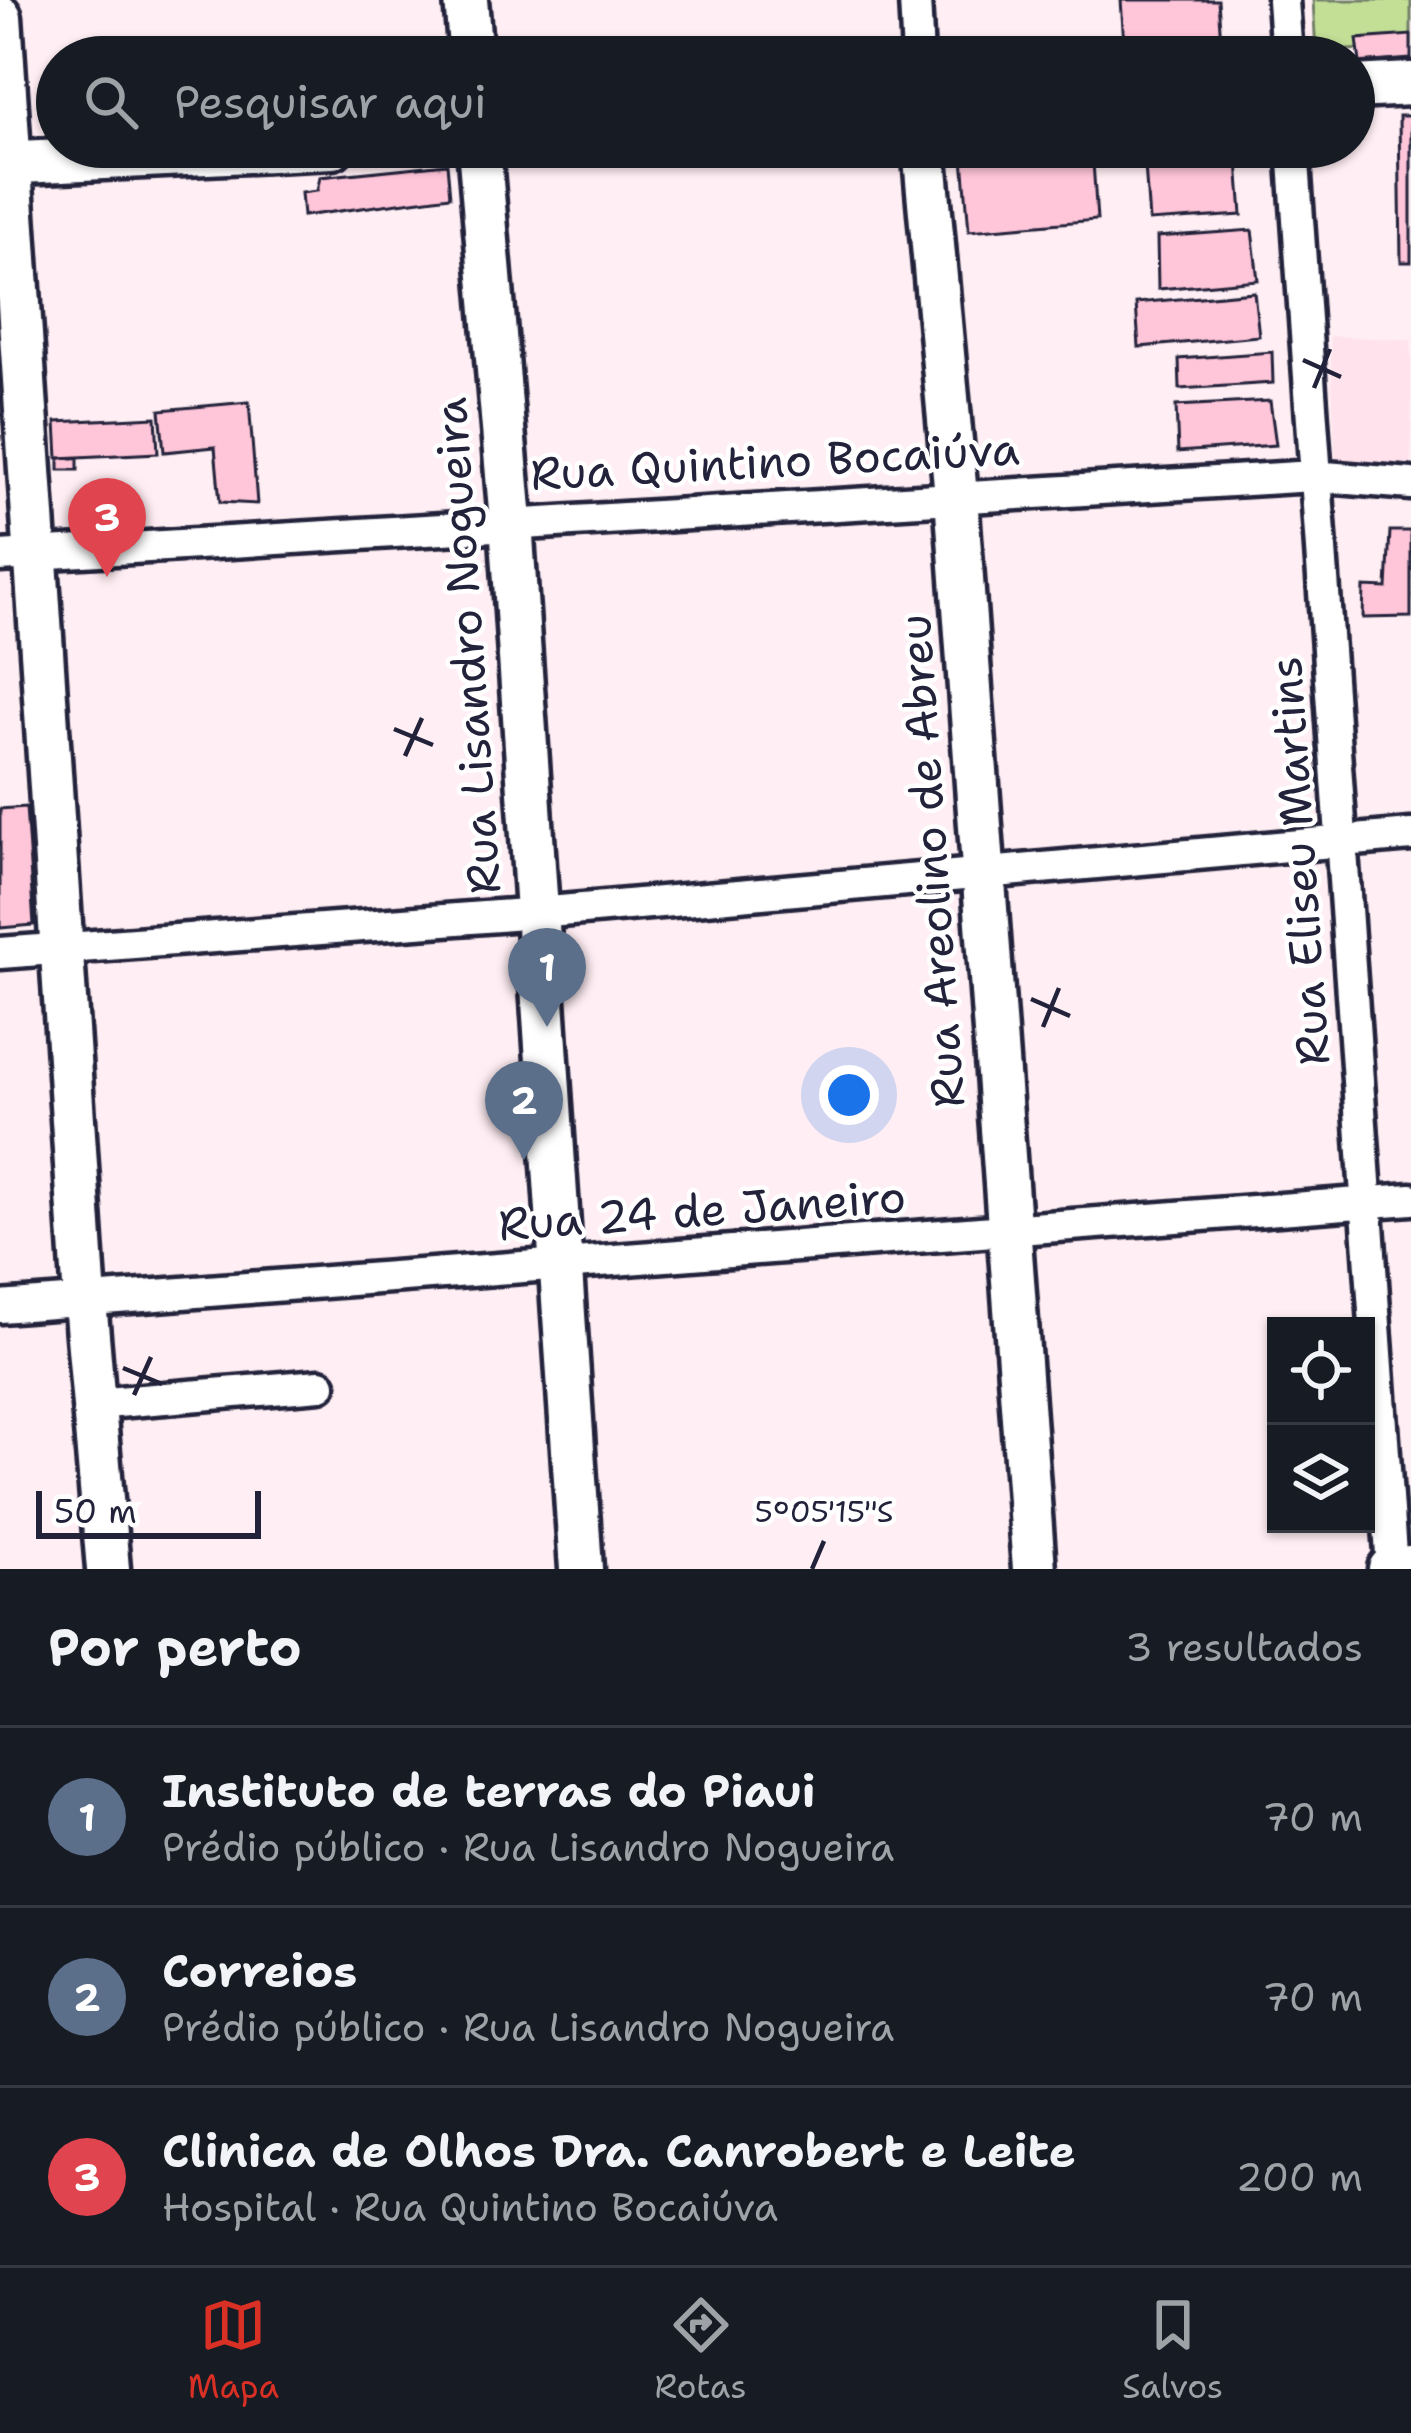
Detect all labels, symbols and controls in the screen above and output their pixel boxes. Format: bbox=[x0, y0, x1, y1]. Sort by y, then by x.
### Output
search box bbox=[36, 36, 1375, 168]
icon: search bbox=[78, 69, 144, 135]
text: Pesquisar aqui bbox=[174, 72, 487, 132]
street label: Rua Lisandro Nogueira bbox=[420, 396, 514, 896]
street label: Rua Quintino Bocaiúva bbox=[529, 418, 1021, 504]
pin: 3 bbox=[68, 478, 146, 577]
street label: Rua Areolino de Abreu bbox=[884, 612, 978, 1110]
street label: Rua Eliseu Martins bbox=[1255, 654, 1343, 1068]
pin: 1 bbox=[508, 928, 586, 1027]
pin: 2 bbox=[485, 1061, 563, 1160]
your location bbox=[819, 1065, 879, 1125]
street label: Rua 24 de Janeiro bbox=[496, 1166, 908, 1254]
map controls bbox=[1267, 1317, 1375, 1533]
button: locate bbox=[1267, 1317, 1375, 1425]
button: layers bbox=[1267, 1425, 1375, 1533]
scale bar bbox=[36, 1485, 261, 1538]
text: 50 m bbox=[54, 1489, 137, 1534]
text: 5°05'15"S bbox=[754, 1491, 894, 1532]
text: Por perto bbox=[48, 1613, 302, 1681]
text: 3 resultados bbox=[1125, 1621, 1363, 1673]
text: Instituto de terras do Piaui bbox=[162, 1761, 815, 1821]
text: 1 bbox=[78, 1791, 96, 1843]
text: 70 m bbox=[1262, 1791, 1363, 1843]
text: Prédio público · Rua Lisandro Nogueira bbox=[162, 1821, 894, 1873]
text: Correios bbox=[162, 1941, 357, 2001]
text: 2 bbox=[73, 1971, 101, 2023]
text: 70 m bbox=[1262, 1971, 1363, 2023]
text: Prédio público · Rua Lisandro Nogueira bbox=[162, 2001, 894, 2053]
text: Clinica de Olhos Dra. Canrobert e Leite bbox=[162, 2121, 1076, 2181]
text: 3 bbox=[73, 2151, 101, 2203]
text: 200 m bbox=[1236, 2151, 1363, 2203]
text: Hospital · Rua Quintino Bocaiúva bbox=[162, 2181, 778, 2233]
tab: Mapa bbox=[188, 2292, 279, 2409]
tab: Rotas bbox=[655, 2292, 747, 2409]
tab: Salvos bbox=[1122, 2292, 1223, 2409]

